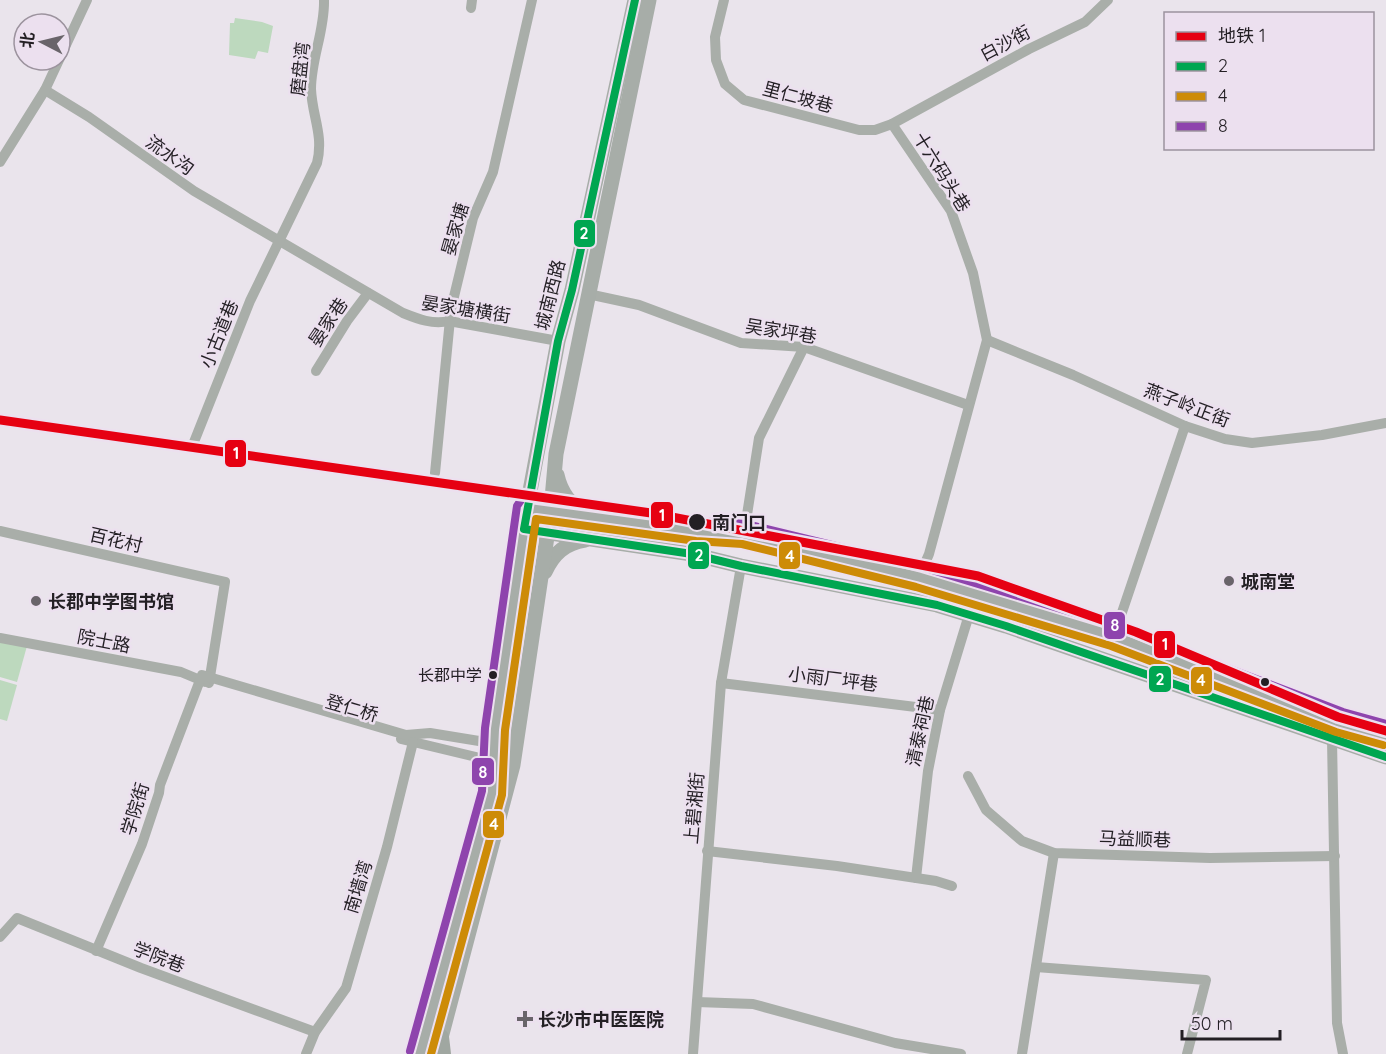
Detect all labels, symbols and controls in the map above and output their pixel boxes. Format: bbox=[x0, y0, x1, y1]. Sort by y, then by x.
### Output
north arrow bbox=[12, 12, 72, 72]
legend bbox=[1164, 12, 1374, 150]
street label: 白沙街 bbox=[976, 20, 1034, 66]
text: 地铁 1 bbox=[1218, 24, 1266, 47]
text: 北 bbox=[16, 31, 38, 49]
street label: 磨盘湾 bbox=[286, 41, 314, 97]
text: 2 bbox=[1218, 54, 1228, 77]
street label: 里仁坡巷 bbox=[760, 77, 836, 117]
text: 4 bbox=[1218, 84, 1228, 107]
text: 8 bbox=[1218, 114, 1228, 137]
street label: 十六码头巷 bbox=[908, 128, 976, 216]
street label: 流水沟 bbox=[141, 130, 199, 180]
street label: 晏家塘 bbox=[437, 200, 473, 258]
line badge: 2 bbox=[573, 219, 596, 248]
text: 2 bbox=[579, 223, 589, 243]
street label: 城南西路 bbox=[530, 257, 570, 333]
street label: 晏家塘横街 bbox=[420, 291, 512, 327]
street label: 晏家巷 bbox=[303, 293, 353, 351]
street label: 小古道巷 bbox=[195, 296, 243, 372]
street label: 吴家坪巷 bbox=[744, 314, 818, 348]
street label: 燕子岭正街 bbox=[1141, 378, 1233, 432]
line badge: 1 bbox=[224, 439, 247, 468]
text: 1 bbox=[233, 443, 239, 463]
line badge: 1 bbox=[650, 501, 674, 529]
text: 1 bbox=[659, 505, 665, 525]
place label: 南门口 bbox=[712, 511, 766, 534]
marker: 南门口 bbox=[687, 512, 707, 532]
street label: 百花村 bbox=[87, 523, 145, 557]
line badge: 2 bbox=[687, 541, 710, 570]
line badge: 4 bbox=[778, 541, 801, 570]
text: 2 bbox=[694, 545, 704, 565]
text: 4 bbox=[785, 546, 795, 566]
place label: 城南堂 bbox=[1241, 570, 1295, 593]
marker: 城南堂 bbox=[1222, 574, 1236, 588]
place label: 长郡中学图书馆 bbox=[48, 590, 174, 613]
marker: 长郡中学图书馆 bbox=[29, 594, 43, 608]
line badge: 8 bbox=[1103, 611, 1126, 640]
text: 8 bbox=[1111, 615, 1120, 635]
street label: 院士路 bbox=[75, 625, 133, 657]
line badge: 1 bbox=[1153, 630, 1176, 659]
text: 1 bbox=[1162, 634, 1168, 654]
street label: 小雨厂坪巷 bbox=[787, 662, 879, 696]
place label: 长郡中学 bbox=[418, 665, 482, 685]
line badge: 2 bbox=[1148, 665, 1172, 693]
line badge: 4 bbox=[1190, 666, 1213, 695]
marker: 长郡中学 bbox=[487, 669, 499, 681]
text: 2 bbox=[1155, 669, 1165, 689]
text: 4 bbox=[1196, 670, 1206, 690]
unlabelled marker bbox=[1259, 676, 1271, 688]
street label: 登仁桥 bbox=[323, 690, 381, 726]
street label: 清泰祠巷 bbox=[901, 693, 939, 769]
line badge: 8 bbox=[471, 757, 495, 786]
text: 8 bbox=[479, 762, 488, 782]
street label: 上碧湘街 bbox=[679, 771, 709, 845]
street label: 学院街 bbox=[116, 780, 154, 838]
line badge: 4 bbox=[482, 810, 505, 839]
text: 4 bbox=[489, 814, 499, 834]
street label: 马益顺巷 bbox=[1099, 826, 1171, 852]
street label: 南墙湾 bbox=[339, 858, 377, 916]
street label: 学院巷 bbox=[130, 937, 188, 977]
scale bar bbox=[1182, 1003, 1280, 1041]
place label: 长沙市中医医院 bbox=[538, 1008, 664, 1031]
marker: 长沙市中医医院 bbox=[516, 1010, 534, 1028]
text: 50 m bbox=[1191, 1012, 1233, 1035]

